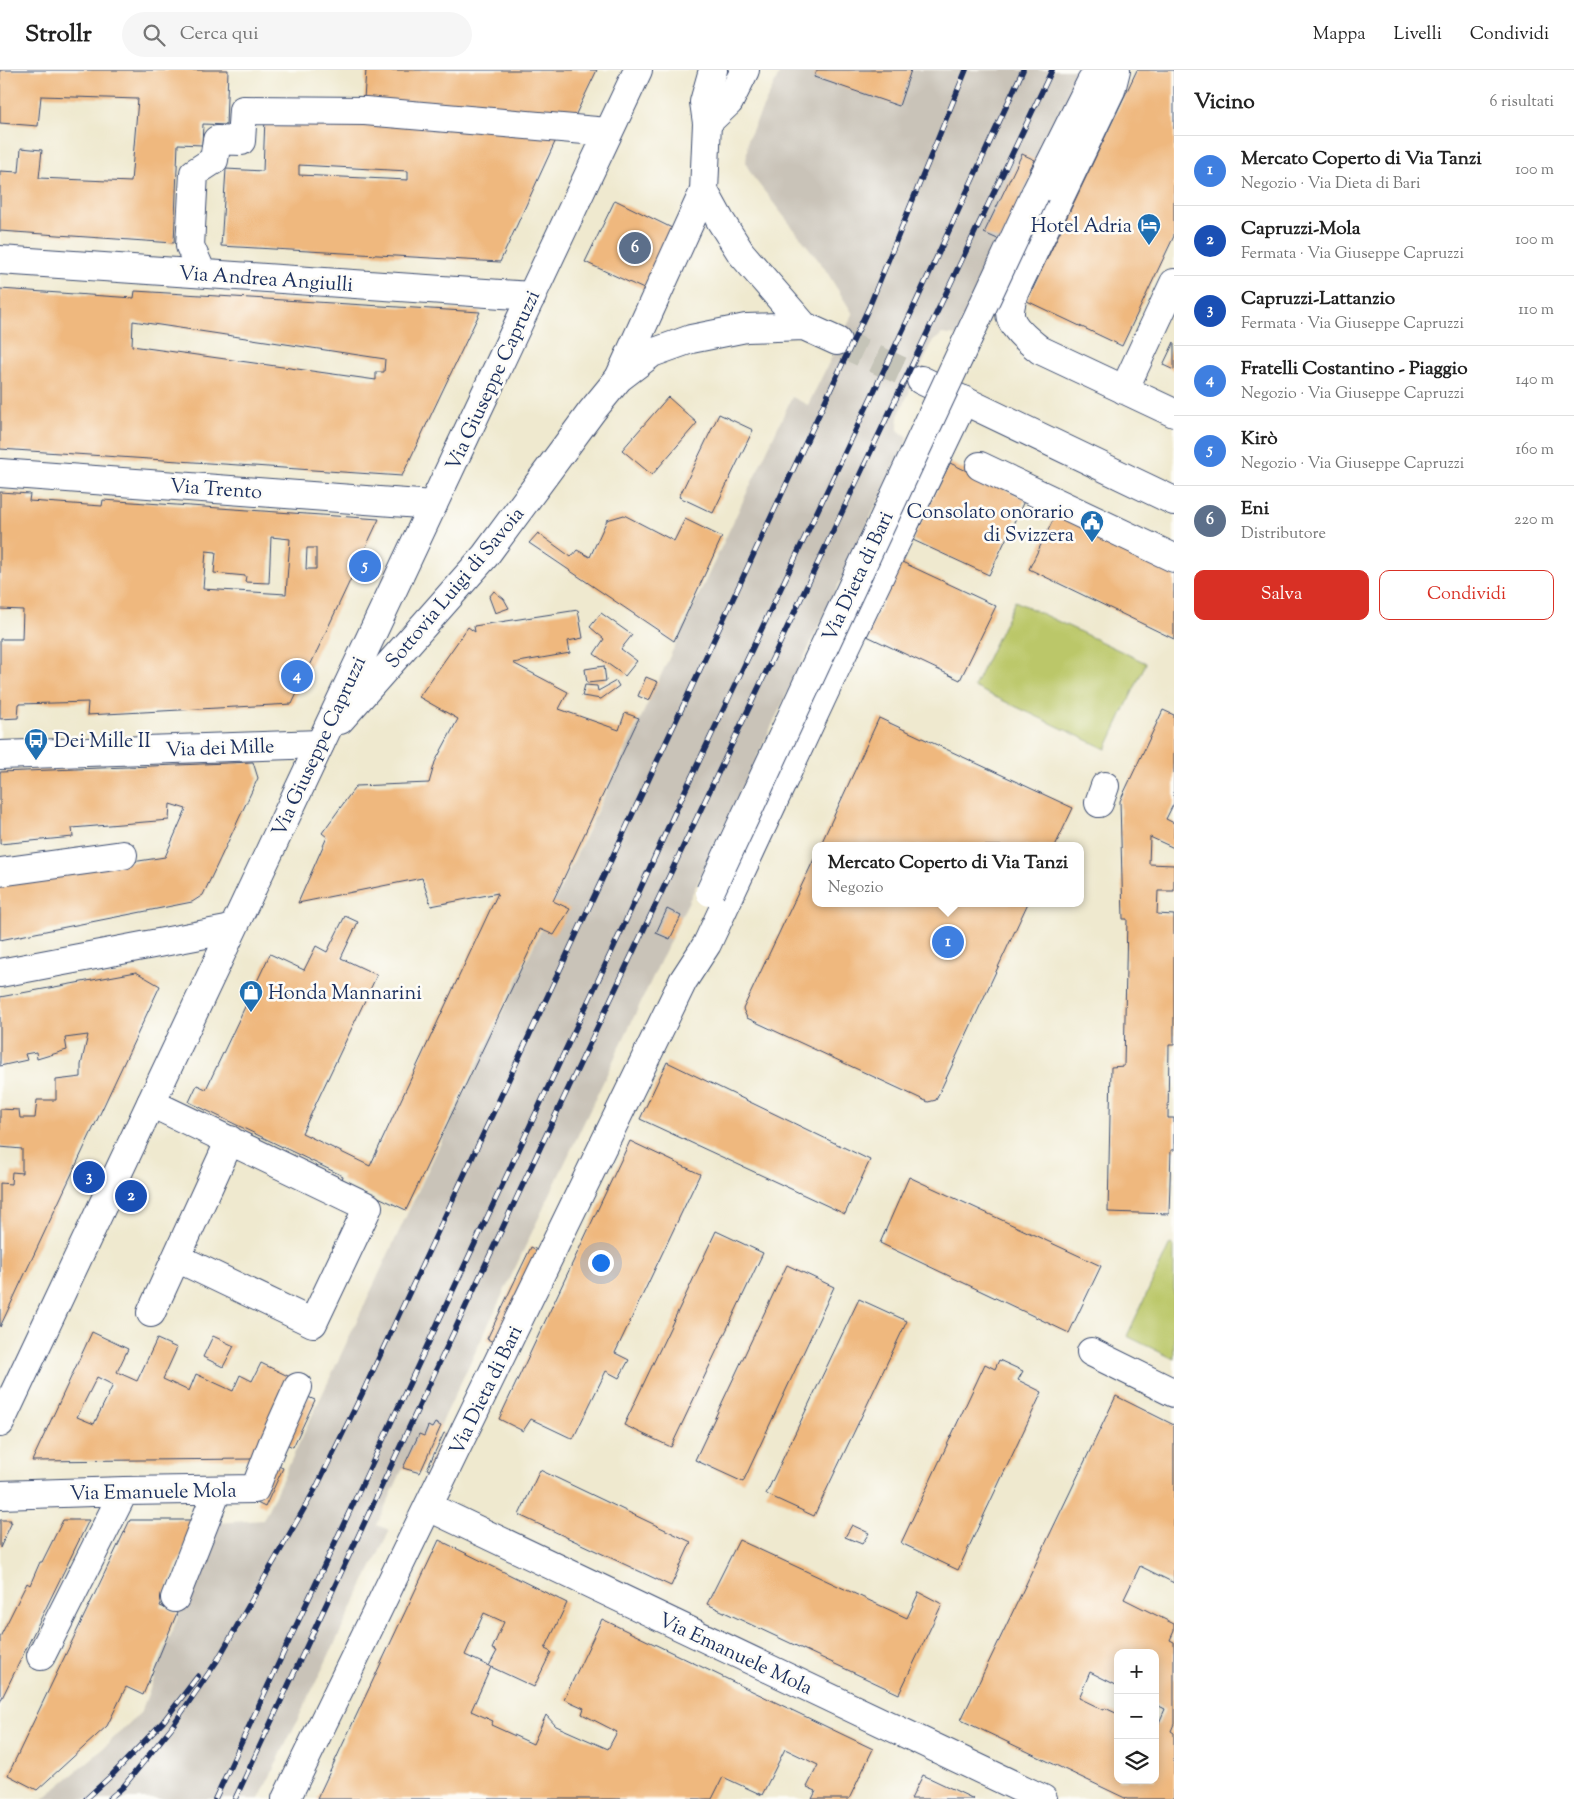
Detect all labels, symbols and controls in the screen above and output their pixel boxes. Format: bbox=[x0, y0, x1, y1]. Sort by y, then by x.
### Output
search box bbox=[122, 12, 472, 57]
text: Strollr bbox=[25, 18, 92, 52]
icon: search bbox=[140, 21, 168, 49]
text: Cerca qui bbox=[180, 21, 259, 48]
text: Mappa bbox=[1313, 22, 1366, 48]
text: Livelli bbox=[1394, 22, 1442, 48]
text: Condividi bbox=[1470, 22, 1549, 48]
text: Vicino bbox=[1194, 88, 1255, 118]
text: 6 risultati bbox=[1490, 91, 1554, 114]
text: Mercato Coperto di Via Tanzi bbox=[1241, 146, 1482, 173]
text: 1 bbox=[1207, 159, 1213, 182]
text: 100 m bbox=[1515, 159, 1554, 182]
text: Negozio · Via Dieta di Bari bbox=[1241, 173, 1420, 196]
hotel icon: Hotel Adria bbox=[1136, 212, 1162, 246]
place label: Hotel Adria bbox=[1031, 213, 1132, 242]
text: Capruzzi-Mola bbox=[1241, 216, 1361, 243]
pin: 6 bbox=[619, 229, 651, 267]
text: 2 bbox=[1206, 229, 1214, 252]
text: 100 m bbox=[1515, 229, 1554, 252]
text: Fermata · Via Giuseppe Capruzzi bbox=[1241, 243, 1464, 266]
street label: Via Andrea Angiulli bbox=[178, 260, 354, 301]
street label: Via Giuseppe Capruzzi bbox=[440, 286, 549, 476]
text: Capruzzi-Lattanzio bbox=[1241, 286, 1395, 313]
text: 3 bbox=[1207, 299, 1213, 322]
text: 110 m bbox=[1518, 299, 1554, 322]
text: Fermata · Via Giuseppe Capruzzi bbox=[1241, 313, 1464, 336]
text: Fratelli Costantino - Piaggio bbox=[1241, 356, 1468, 383]
text: 4 bbox=[1206, 369, 1214, 392]
text: 140 m bbox=[1516, 369, 1554, 392]
text: Negozio · Via Giuseppe Capruzzi bbox=[1241, 383, 1464, 406]
text: Kirò bbox=[1241, 426, 1278, 453]
text: 5 bbox=[1207, 439, 1213, 462]
text: 160 m bbox=[1516, 439, 1554, 462]
text: Negozio · Via Giuseppe Capruzzi bbox=[1241, 453, 1464, 476]
street label: Via Trento bbox=[169, 473, 263, 508]
text: Eni bbox=[1241, 496, 1269, 523]
place label: Consolato onorario di Svizzera bbox=[906, 499, 1074, 551]
street label: Sottovia Luigi di Savoia bbox=[380, 501, 532, 676]
street label: Via Dieta di Bari bbox=[816, 507, 902, 647]
public building icon: Consolato onorario di Svizzera bbox=[1079, 509, 1105, 543]
text: 6 bbox=[1206, 509, 1214, 532]
text: 220 m bbox=[1514, 509, 1554, 532]
text: Distributore bbox=[1241, 523, 1326, 546]
pin: 5 bbox=[349, 547, 381, 585]
button: Salva bbox=[1194, 570, 1369, 620]
button: Condividi bbox=[1379, 570, 1554, 620]
street label: Via Giuseppe Capruzzi bbox=[266, 652, 375, 842]
pin: 4 bbox=[281, 657, 313, 695]
bus stop icon: Dei Mille II bbox=[23, 727, 49, 761]
place label: Dei Mille II bbox=[54, 728, 151, 757]
street label: Via dei Mille bbox=[165, 733, 275, 766]
popup bbox=[812, 842, 1084, 907]
text: Mercato Coperto di Via Tanzi bbox=[828, 850, 1068, 877]
text: Negozio bbox=[828, 877, 883, 900]
pin: 1 bbox=[932, 923, 964, 961]
shop icon: Honda Mannarini bbox=[238, 979, 264, 1013]
place label: Honda Mannarini bbox=[268, 980, 422, 1009]
pin: 3 bbox=[73, 1158, 105, 1196]
pin: 2 bbox=[115, 1177, 147, 1215]
your location bbox=[588, 1250, 614, 1276]
street label: Via Dieta di Bari bbox=[443, 1321, 531, 1461]
street label: Via Emanuele Mola bbox=[69, 1478, 237, 1509]
street label: Via Emanuele Mola bbox=[653, 1607, 817, 1704]
map controls bbox=[1114, 1649, 1159, 1784]
button: + bbox=[1114, 1649, 1159, 1694]
button: − bbox=[1114, 1694, 1159, 1739]
button: layers bbox=[1114, 1739, 1159, 1784]

